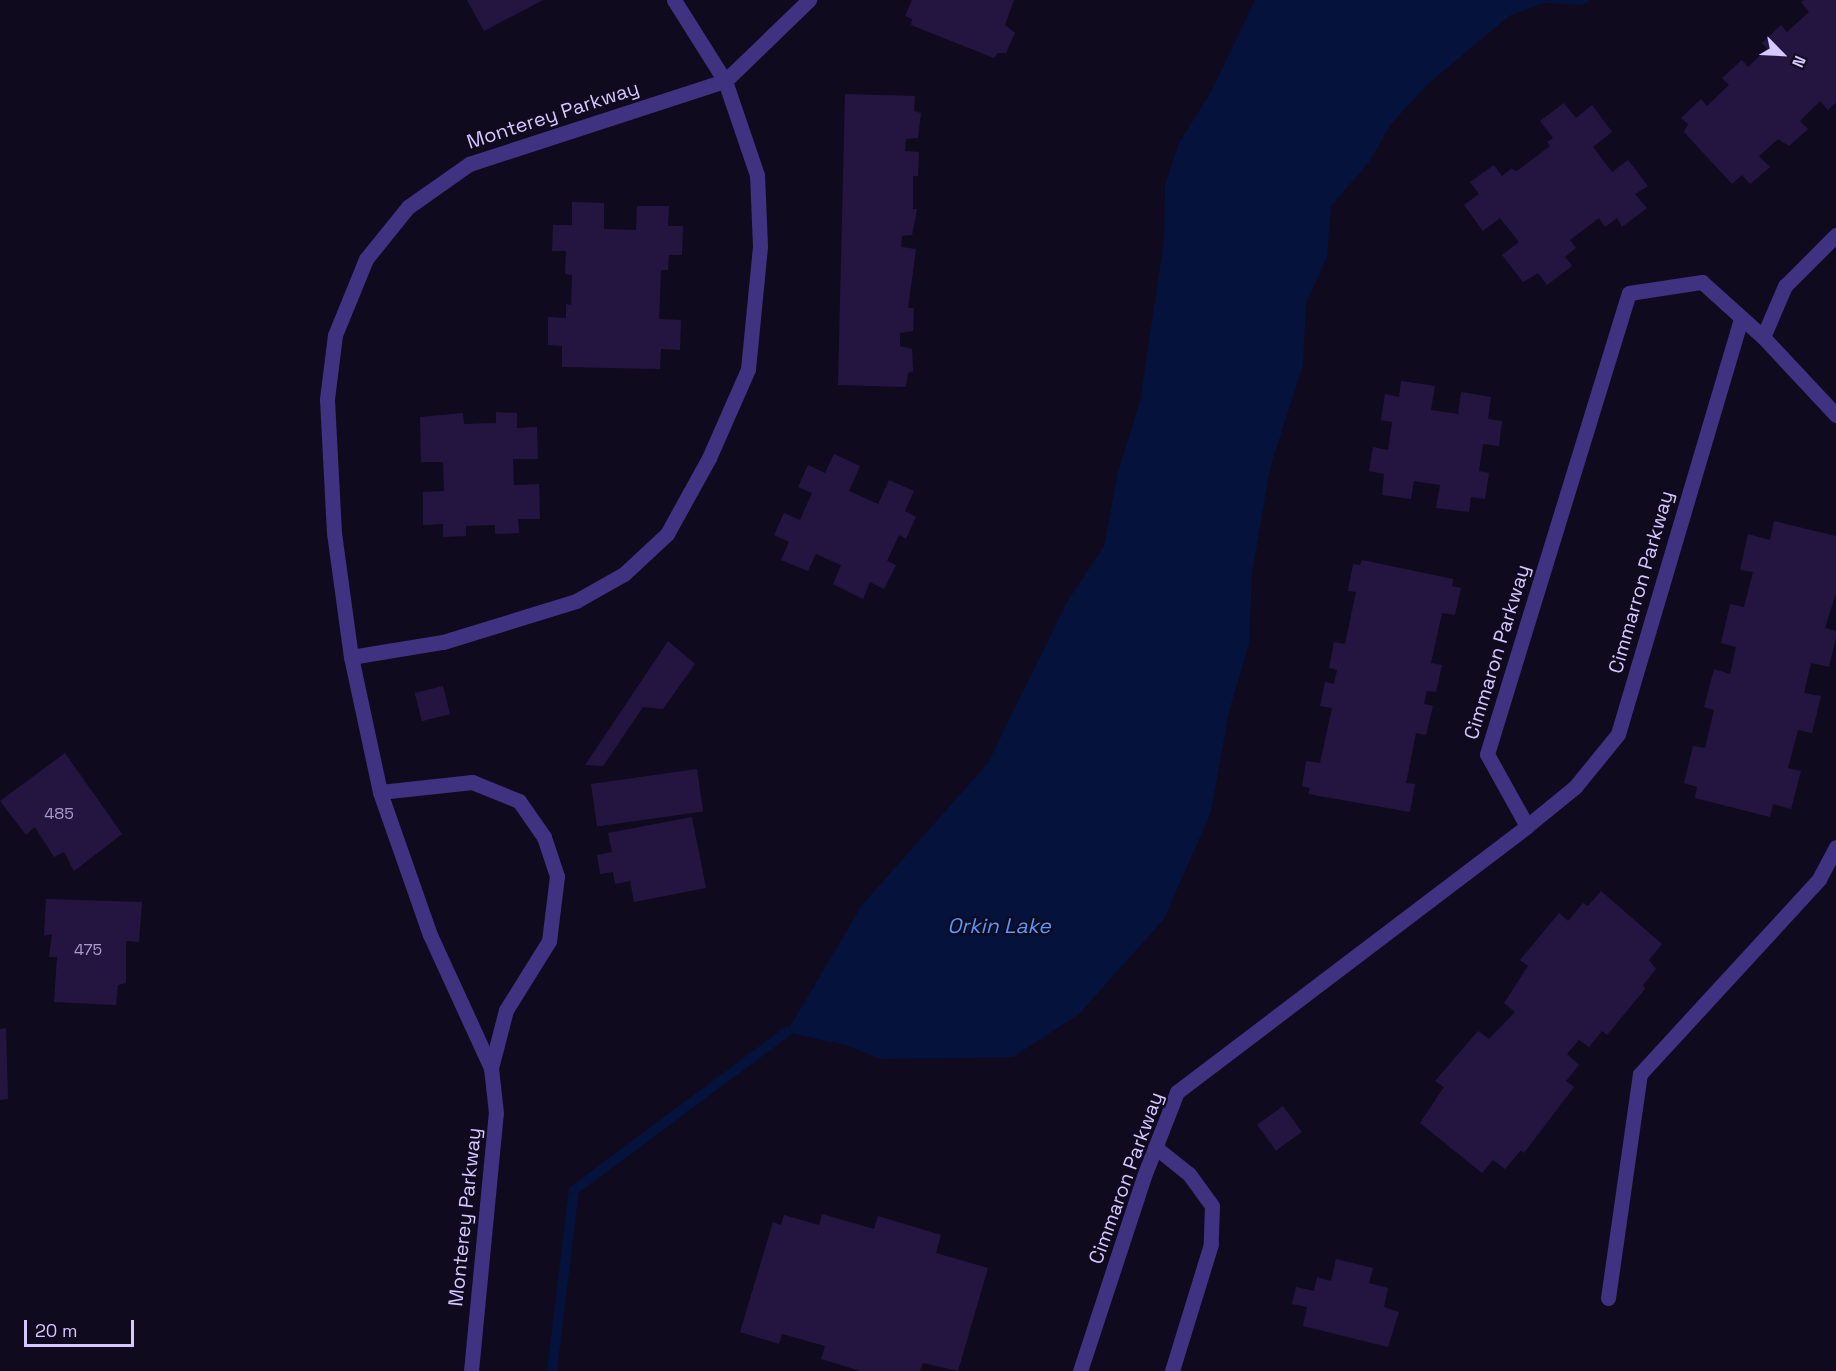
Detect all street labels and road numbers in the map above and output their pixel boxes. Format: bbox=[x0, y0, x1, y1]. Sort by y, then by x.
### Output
street label: Monterey Parkway bbox=[464, 76, 642, 154]
street label: Cimmarron Parkway bbox=[1603, 488, 1679, 676]
street label: Cimmaron Parkway bbox=[1459, 562, 1535, 742]
street label: Cimmaron Parkway bbox=[1084, 1089, 1168, 1267]
street label: Monterey Parkway bbox=[444, 1126, 486, 1308]

